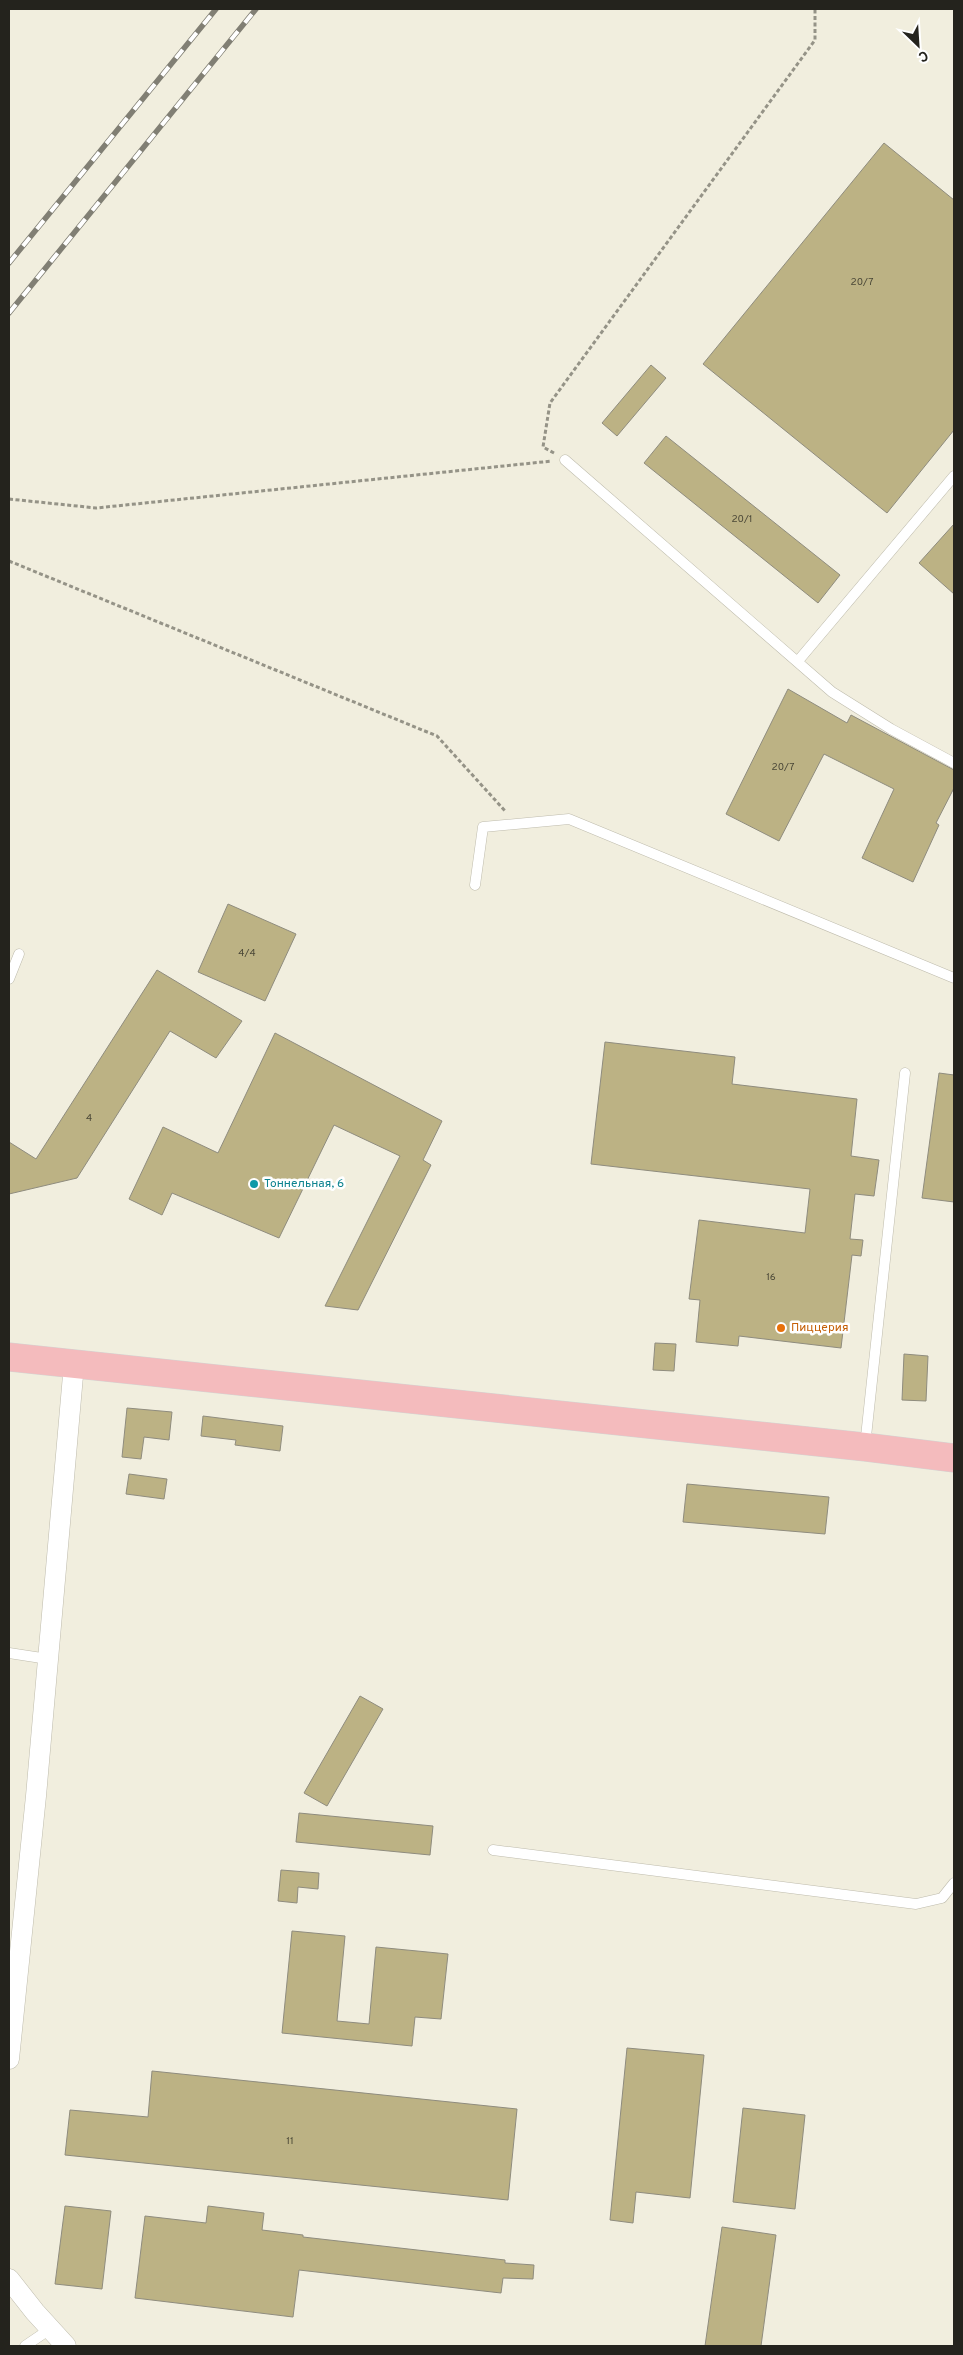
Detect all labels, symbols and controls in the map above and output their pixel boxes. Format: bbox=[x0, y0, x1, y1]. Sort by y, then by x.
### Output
north arrow bbox=[893, 20, 943, 70]
text: С bbox=[915, 46, 931, 65]
house number: 20/7 bbox=[851, 276, 873, 289]
house number: 20/1 bbox=[731, 513, 753, 526]
house number: 20/7 bbox=[772, 761, 794, 774]
house number: 4/4 bbox=[238, 947, 256, 960]
house number: 4 bbox=[86, 1112, 92, 1125]
place label: Тоннельная, 6 bbox=[264, 1176, 344, 1192]
marker: Тоннельная, 6 bbox=[248, 1178, 260, 1190]
house number: 16 bbox=[766, 1271, 776, 1284]
place label: Пиццерия bbox=[791, 1320, 848, 1336]
marker: Пиццерия bbox=[775, 1322, 787, 1334]
house number: 11 bbox=[286, 2135, 294, 2148]

